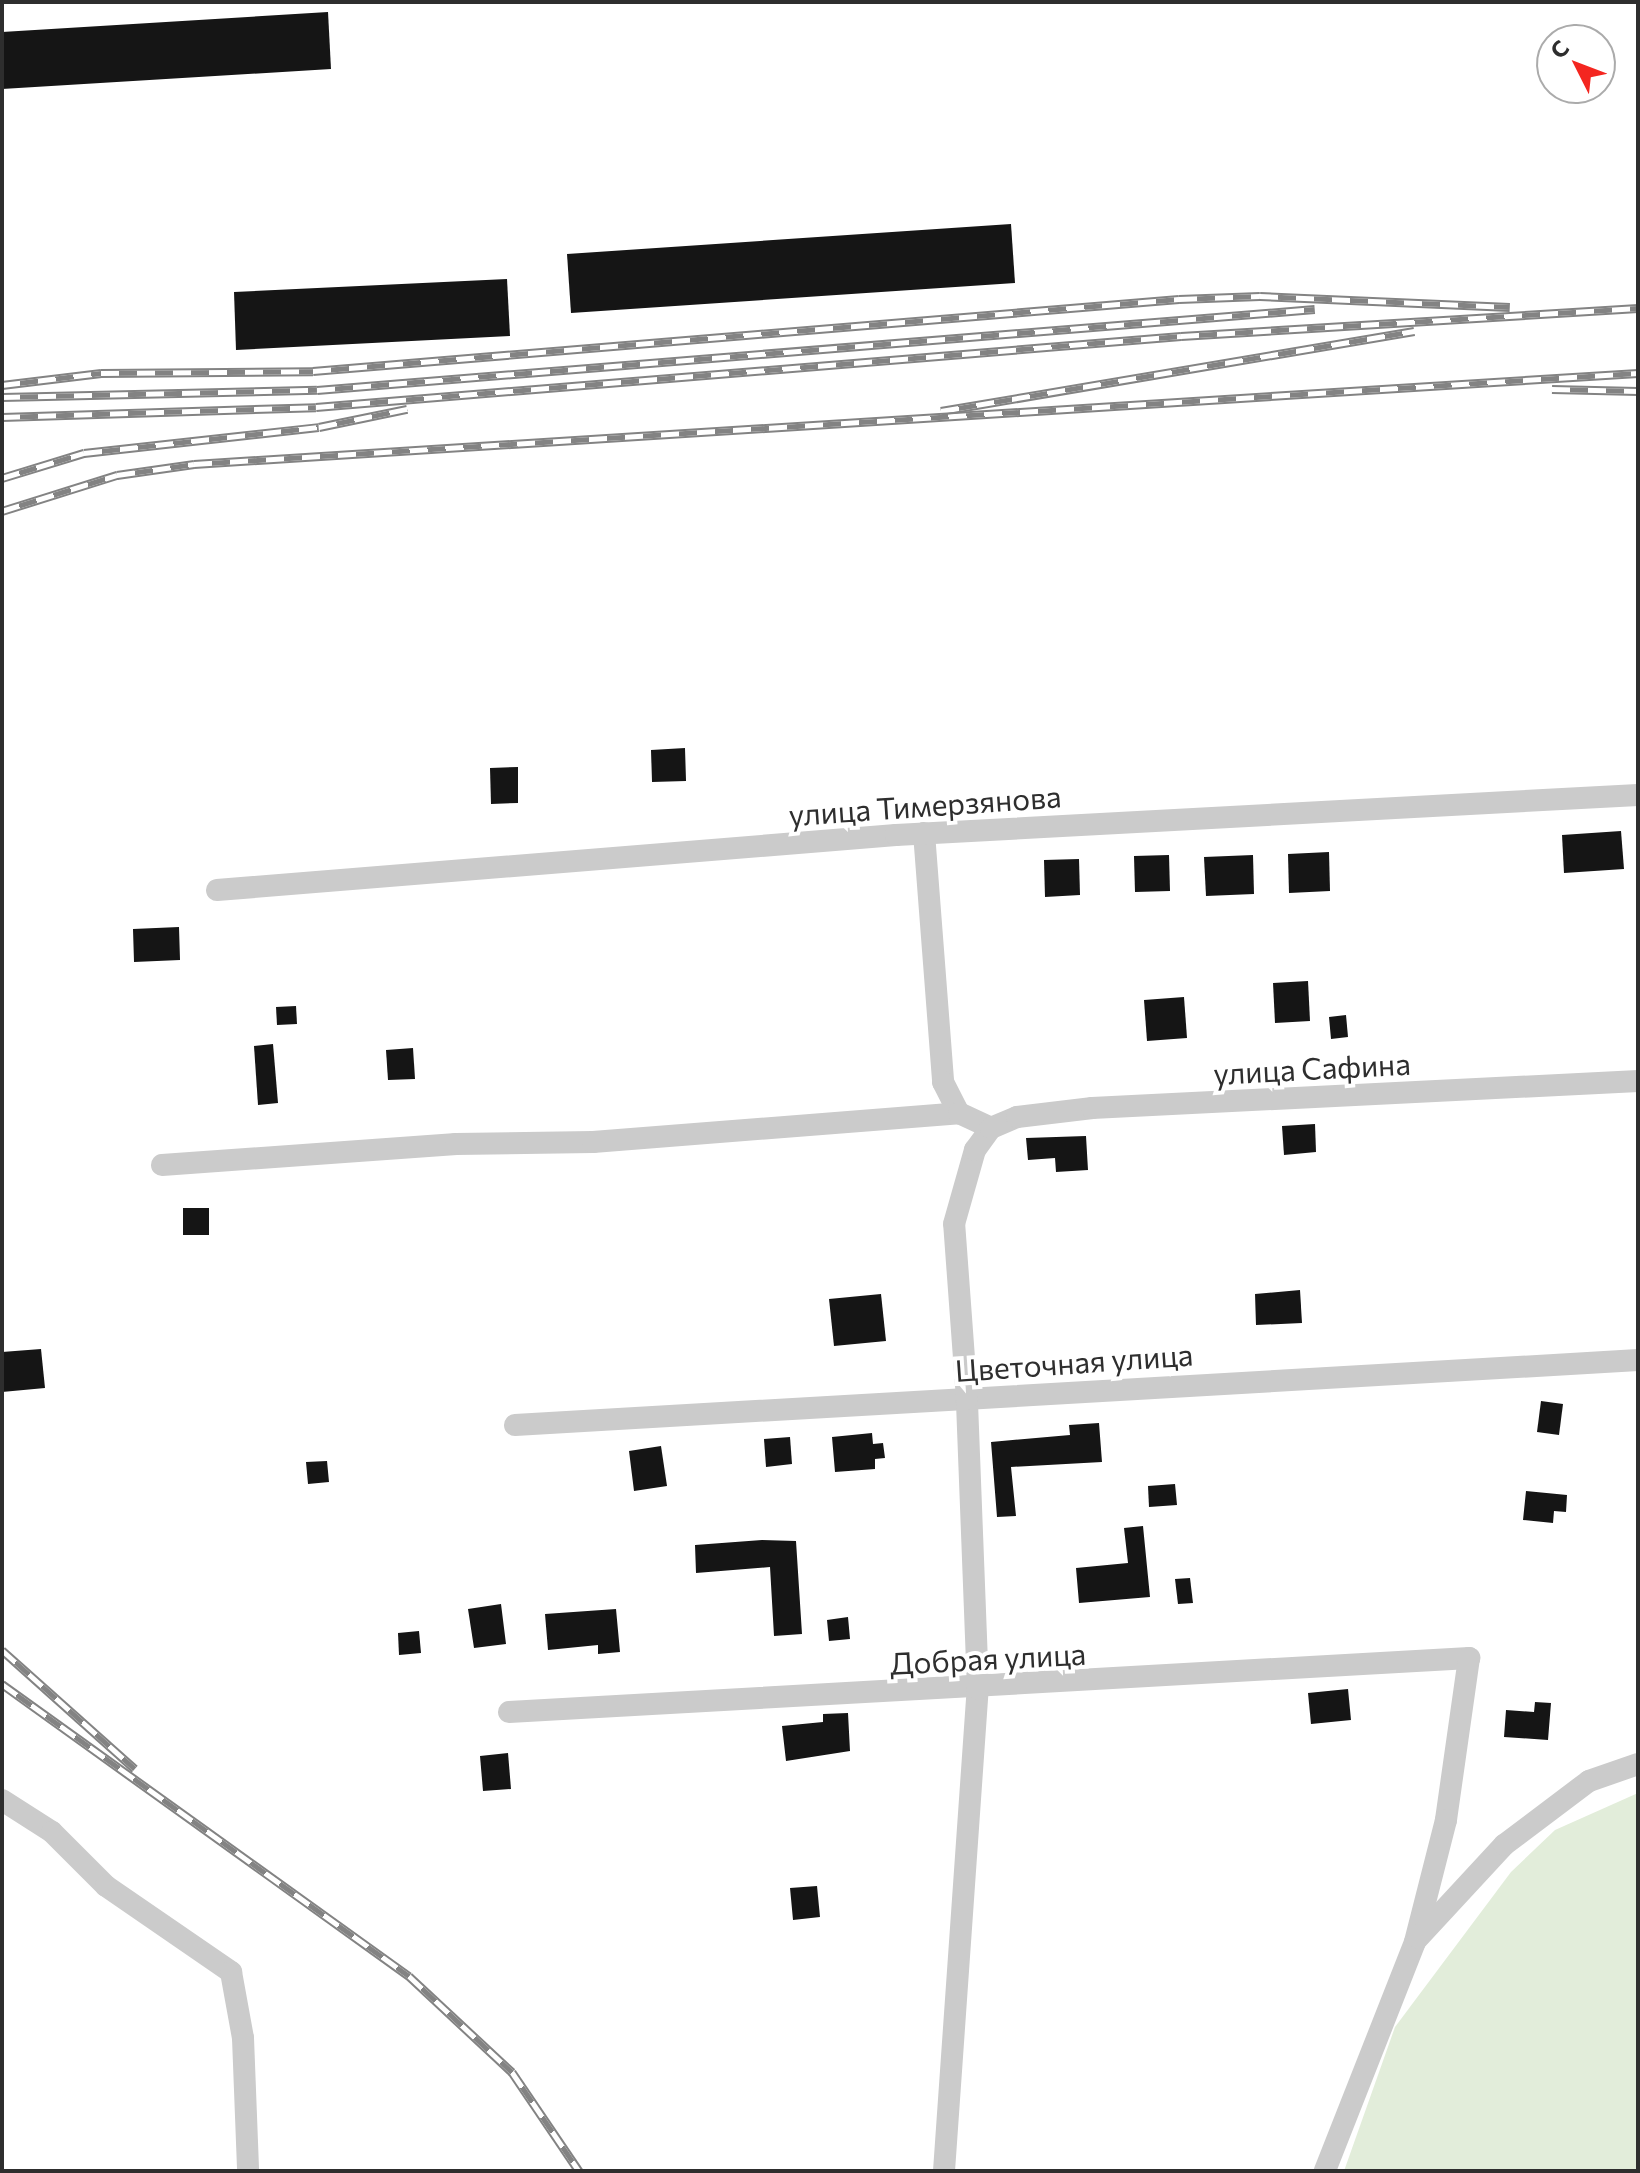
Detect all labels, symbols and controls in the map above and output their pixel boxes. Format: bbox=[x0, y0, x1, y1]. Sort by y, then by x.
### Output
north arrow bbox=[1536, 24, 1616, 104]
text: С bbox=[1544, 34, 1574, 64]
street label: улица Тимерзянова bbox=[788, 778, 1062, 832]
street label: улица Сафина bbox=[1212, 1045, 1412, 1091]
street label: Цветочная улица bbox=[954, 1336, 1194, 1388]
street label: Добрая улица bbox=[889, 1635, 1087, 1681]

